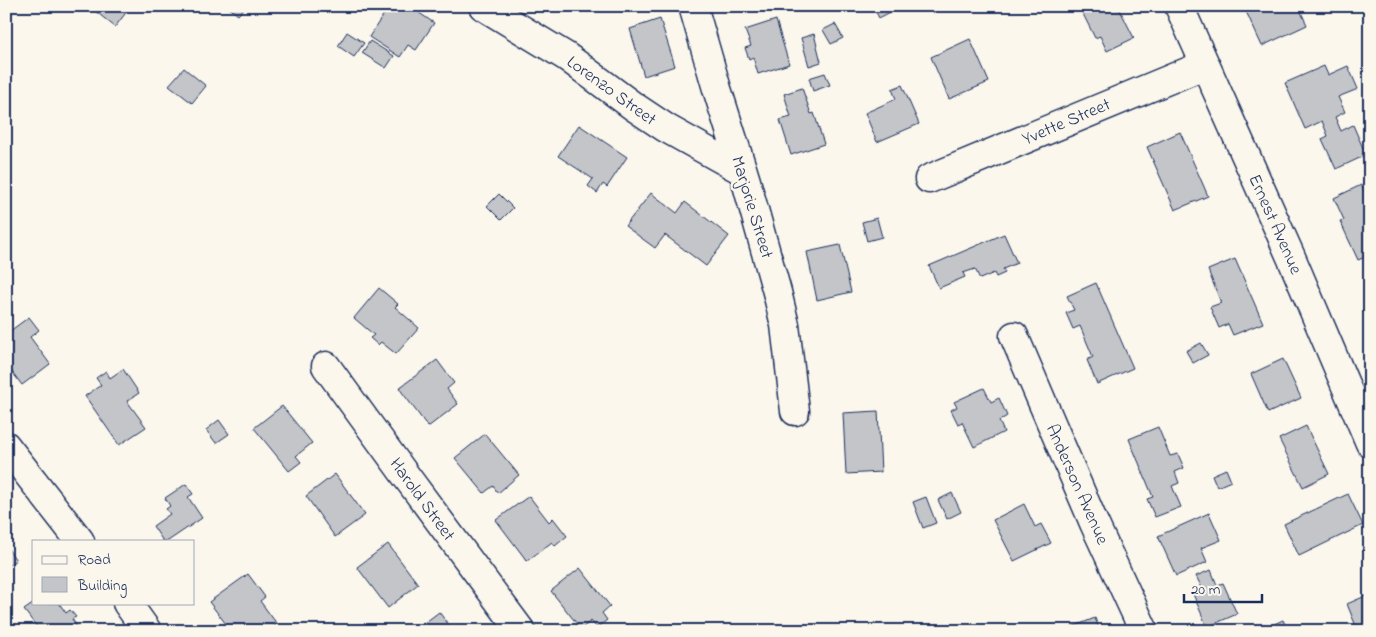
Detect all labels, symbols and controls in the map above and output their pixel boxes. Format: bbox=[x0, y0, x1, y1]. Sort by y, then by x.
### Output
street label: Lorenzo Street bbox=[561, 50, 661, 133]
street label: Yvette Street bbox=[1019, 93, 1115, 153]
street label: Marjorie Street bbox=[723, 153, 779, 262]
street label: Ernest Avenue bbox=[1241, 171, 1308, 280]
street label: Anderson Avenue bbox=[1038, 420, 1115, 550]
street label: Harold Street bbox=[382, 453, 461, 547]
legend bbox=[32, 540, 195, 604]
text: Road bbox=[78, 549, 111, 571]
scale bar bbox=[1184, 572, 1261, 604]
text: Building bbox=[77, 575, 127, 598]
text: 20 m bbox=[1191, 579, 1221, 601]

